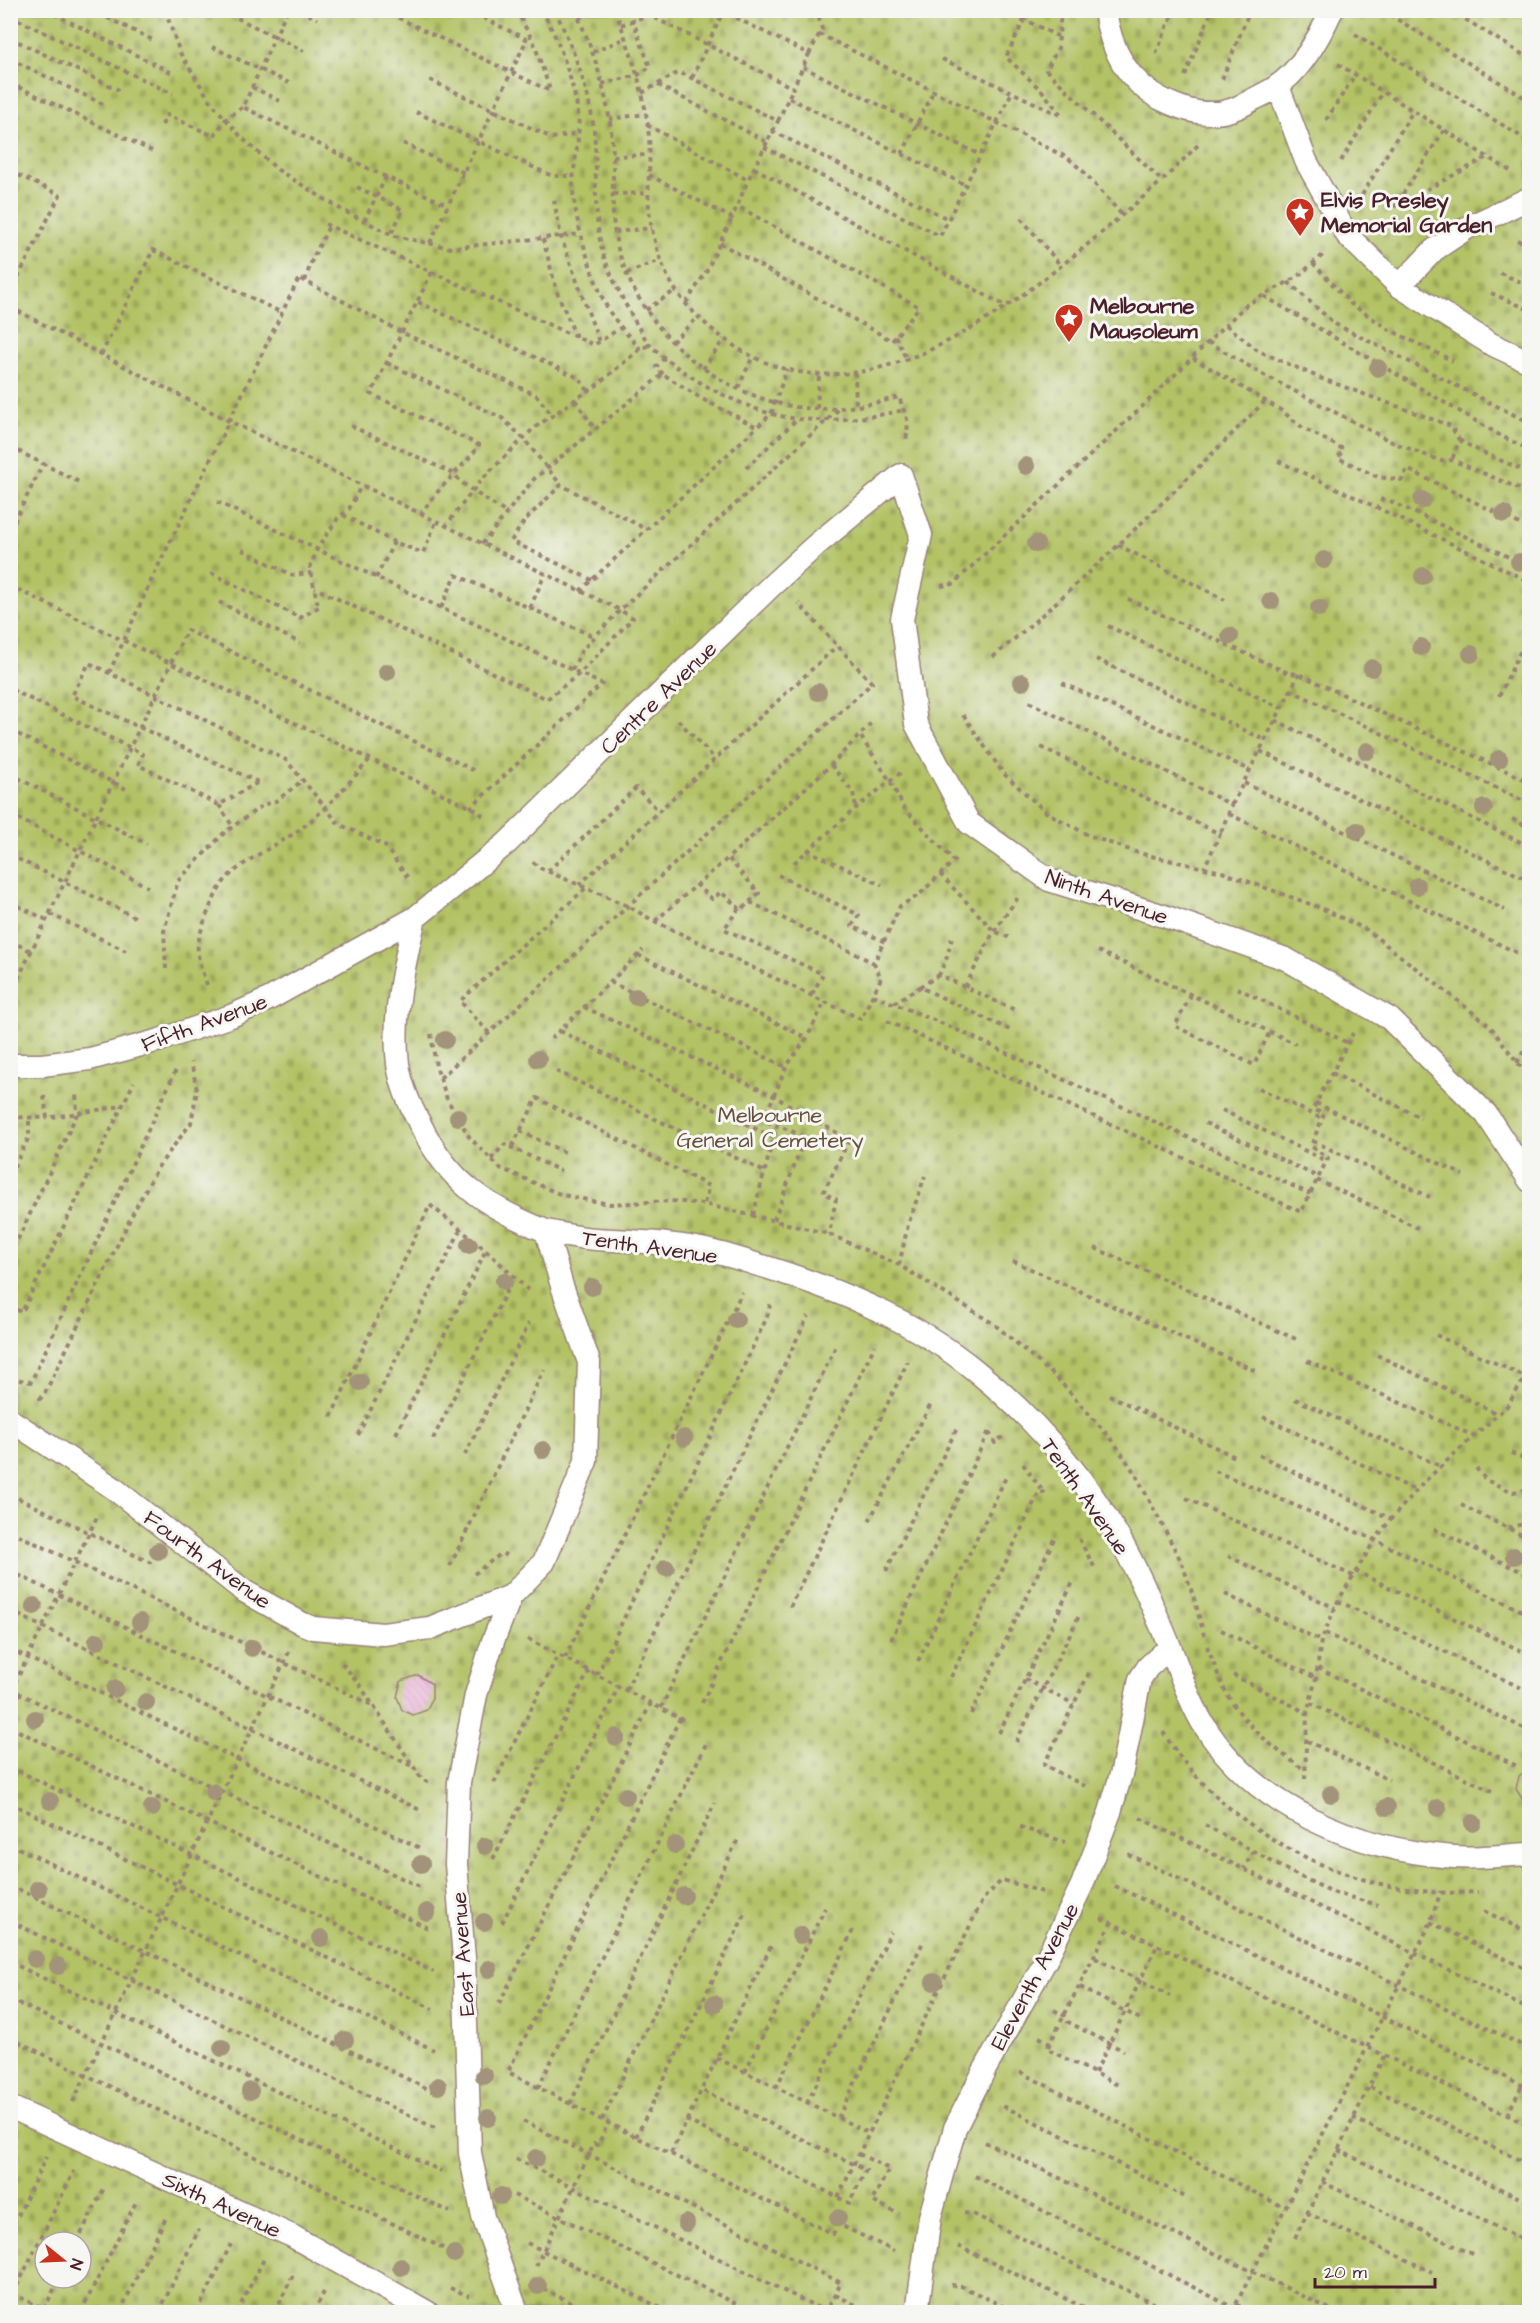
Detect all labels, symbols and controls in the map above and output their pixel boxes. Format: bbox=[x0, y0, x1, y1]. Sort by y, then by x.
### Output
place label: Elvis Presley Memorial Garden bbox=[1321, 185, 1492, 241]
place icon: Elvis Presley Memorial Garden bbox=[1284, 196, 1316, 238]
place label: Melbourne Mausoleum bbox=[1090, 291, 1199, 347]
place icon: Melbourne Mausoleum bbox=[1053, 302, 1085, 344]
street label: Centre Avenue bbox=[594, 634, 724, 762]
street label: Ninth Avenue bbox=[1041, 862, 1172, 933]
street label: Fifth Avenue bbox=[137, 986, 272, 1060]
park label: Melbourne General Cemetery bbox=[676, 1100, 864, 1157]
street label: Tenth Avenue bbox=[580, 1223, 720, 1272]
street label: Tenth Avenue bbox=[1033, 1432, 1137, 1562]
street label: Fourth Avenue bbox=[137, 1503, 277, 1617]
street label: East Avenue bbox=[444, 1891, 483, 2017]
street label: Eleventh Avenue bbox=[983, 1897, 1087, 2056]
street label: Sixth Avenue bbox=[157, 2164, 286, 2246]
north arrow bbox=[33, 2230, 93, 2290]
scale bar bbox=[1315, 2251, 1435, 2289]
text: N bbox=[64, 2256, 88, 2272]
text: 20 m bbox=[1324, 2260, 1367, 2285]

